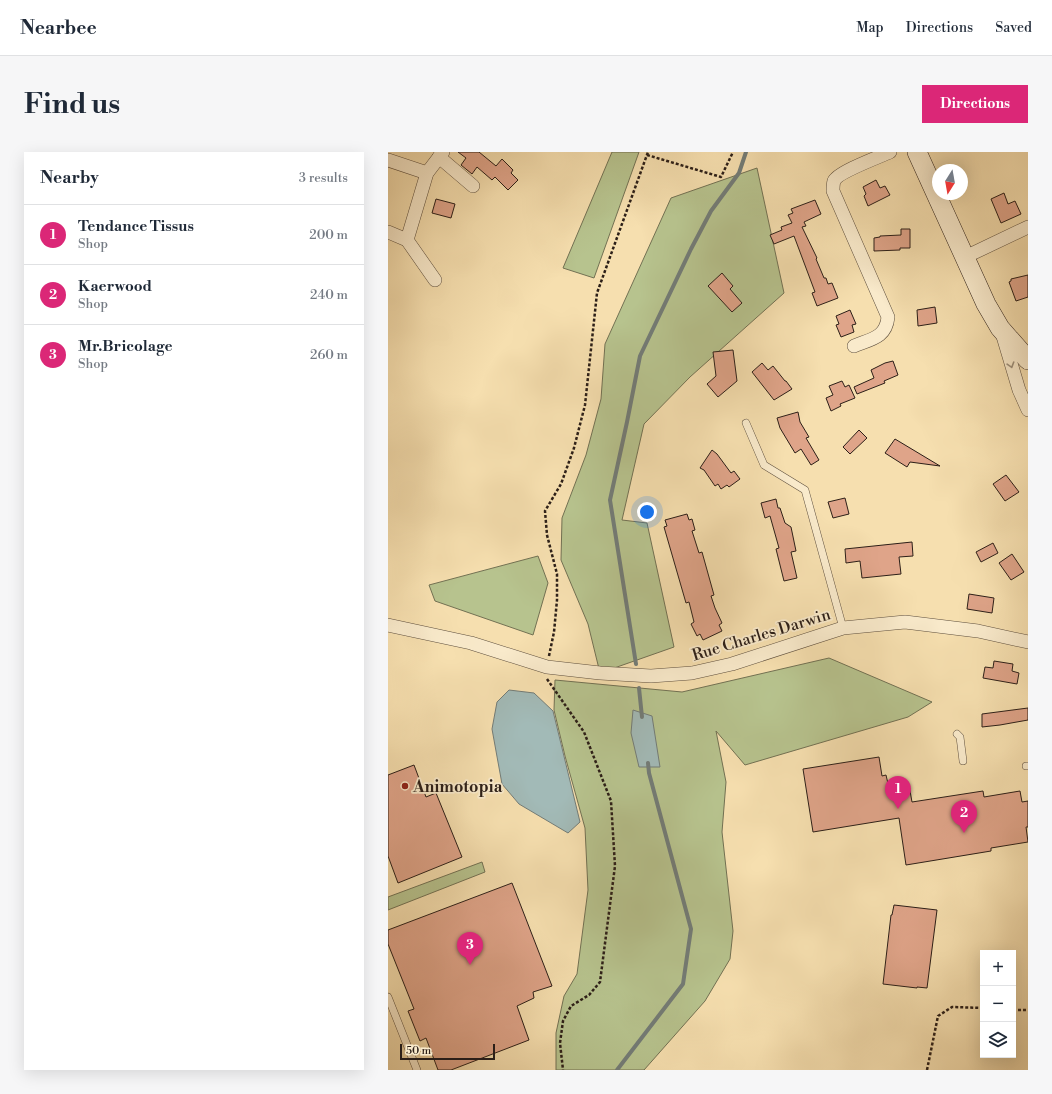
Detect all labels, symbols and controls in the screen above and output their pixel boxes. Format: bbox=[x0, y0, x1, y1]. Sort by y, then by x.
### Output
text: Nearbee bbox=[20, 16, 97, 40]
text: Map bbox=[856, 19, 884, 37]
text: Directions bbox=[906, 19, 973, 37]
text: Saved bbox=[995, 19, 1032, 37]
button: Directions bbox=[922, 85, 1028, 123]
text: Find us bbox=[24, 87, 120, 122]
north arrow bbox=[932, 164, 968, 200]
text: Nearby bbox=[40, 167, 99, 189]
text: 3 results bbox=[299, 170, 348, 186]
text: Tendance Tissus bbox=[78, 217, 194, 236]
text: 1 bbox=[50, 227, 56, 243]
text: 200 m bbox=[309, 227, 348, 243]
text: Shop bbox=[78, 236, 108, 252]
text: Kaerwood bbox=[78, 277, 152, 296]
text: 2 bbox=[49, 287, 57, 303]
text: 240 m bbox=[310, 287, 348, 303]
text: Shop bbox=[78, 296, 108, 312]
text: Mr.Bricolage bbox=[78, 337, 172, 356]
text: 3 bbox=[49, 347, 57, 363]
text: 260 m bbox=[310, 347, 348, 363]
text: Shop bbox=[78, 356, 108, 372]
one-way arrow bbox=[1006, 361, 1015, 368]
your location bbox=[637, 502, 657, 522]
street label: Rue Charles Darwin bbox=[690, 604, 833, 666]
pin: 1 bbox=[885, 776, 911, 809]
place label: Animotopia bbox=[412, 777, 503, 797]
marker: Animotopia bbox=[400, 781, 410, 791]
pin: 2 bbox=[951, 800, 977, 833]
pin: 3 bbox=[457, 932, 483, 965]
map controls bbox=[980, 950, 1016, 1058]
button: + bbox=[980, 950, 1016, 986]
button: − bbox=[980, 986, 1016, 1022]
button: layers bbox=[980, 1022, 1016, 1058]
scale bar bbox=[400, 1042, 495, 1061]
text: 50 m bbox=[406, 1044, 431, 1058]

